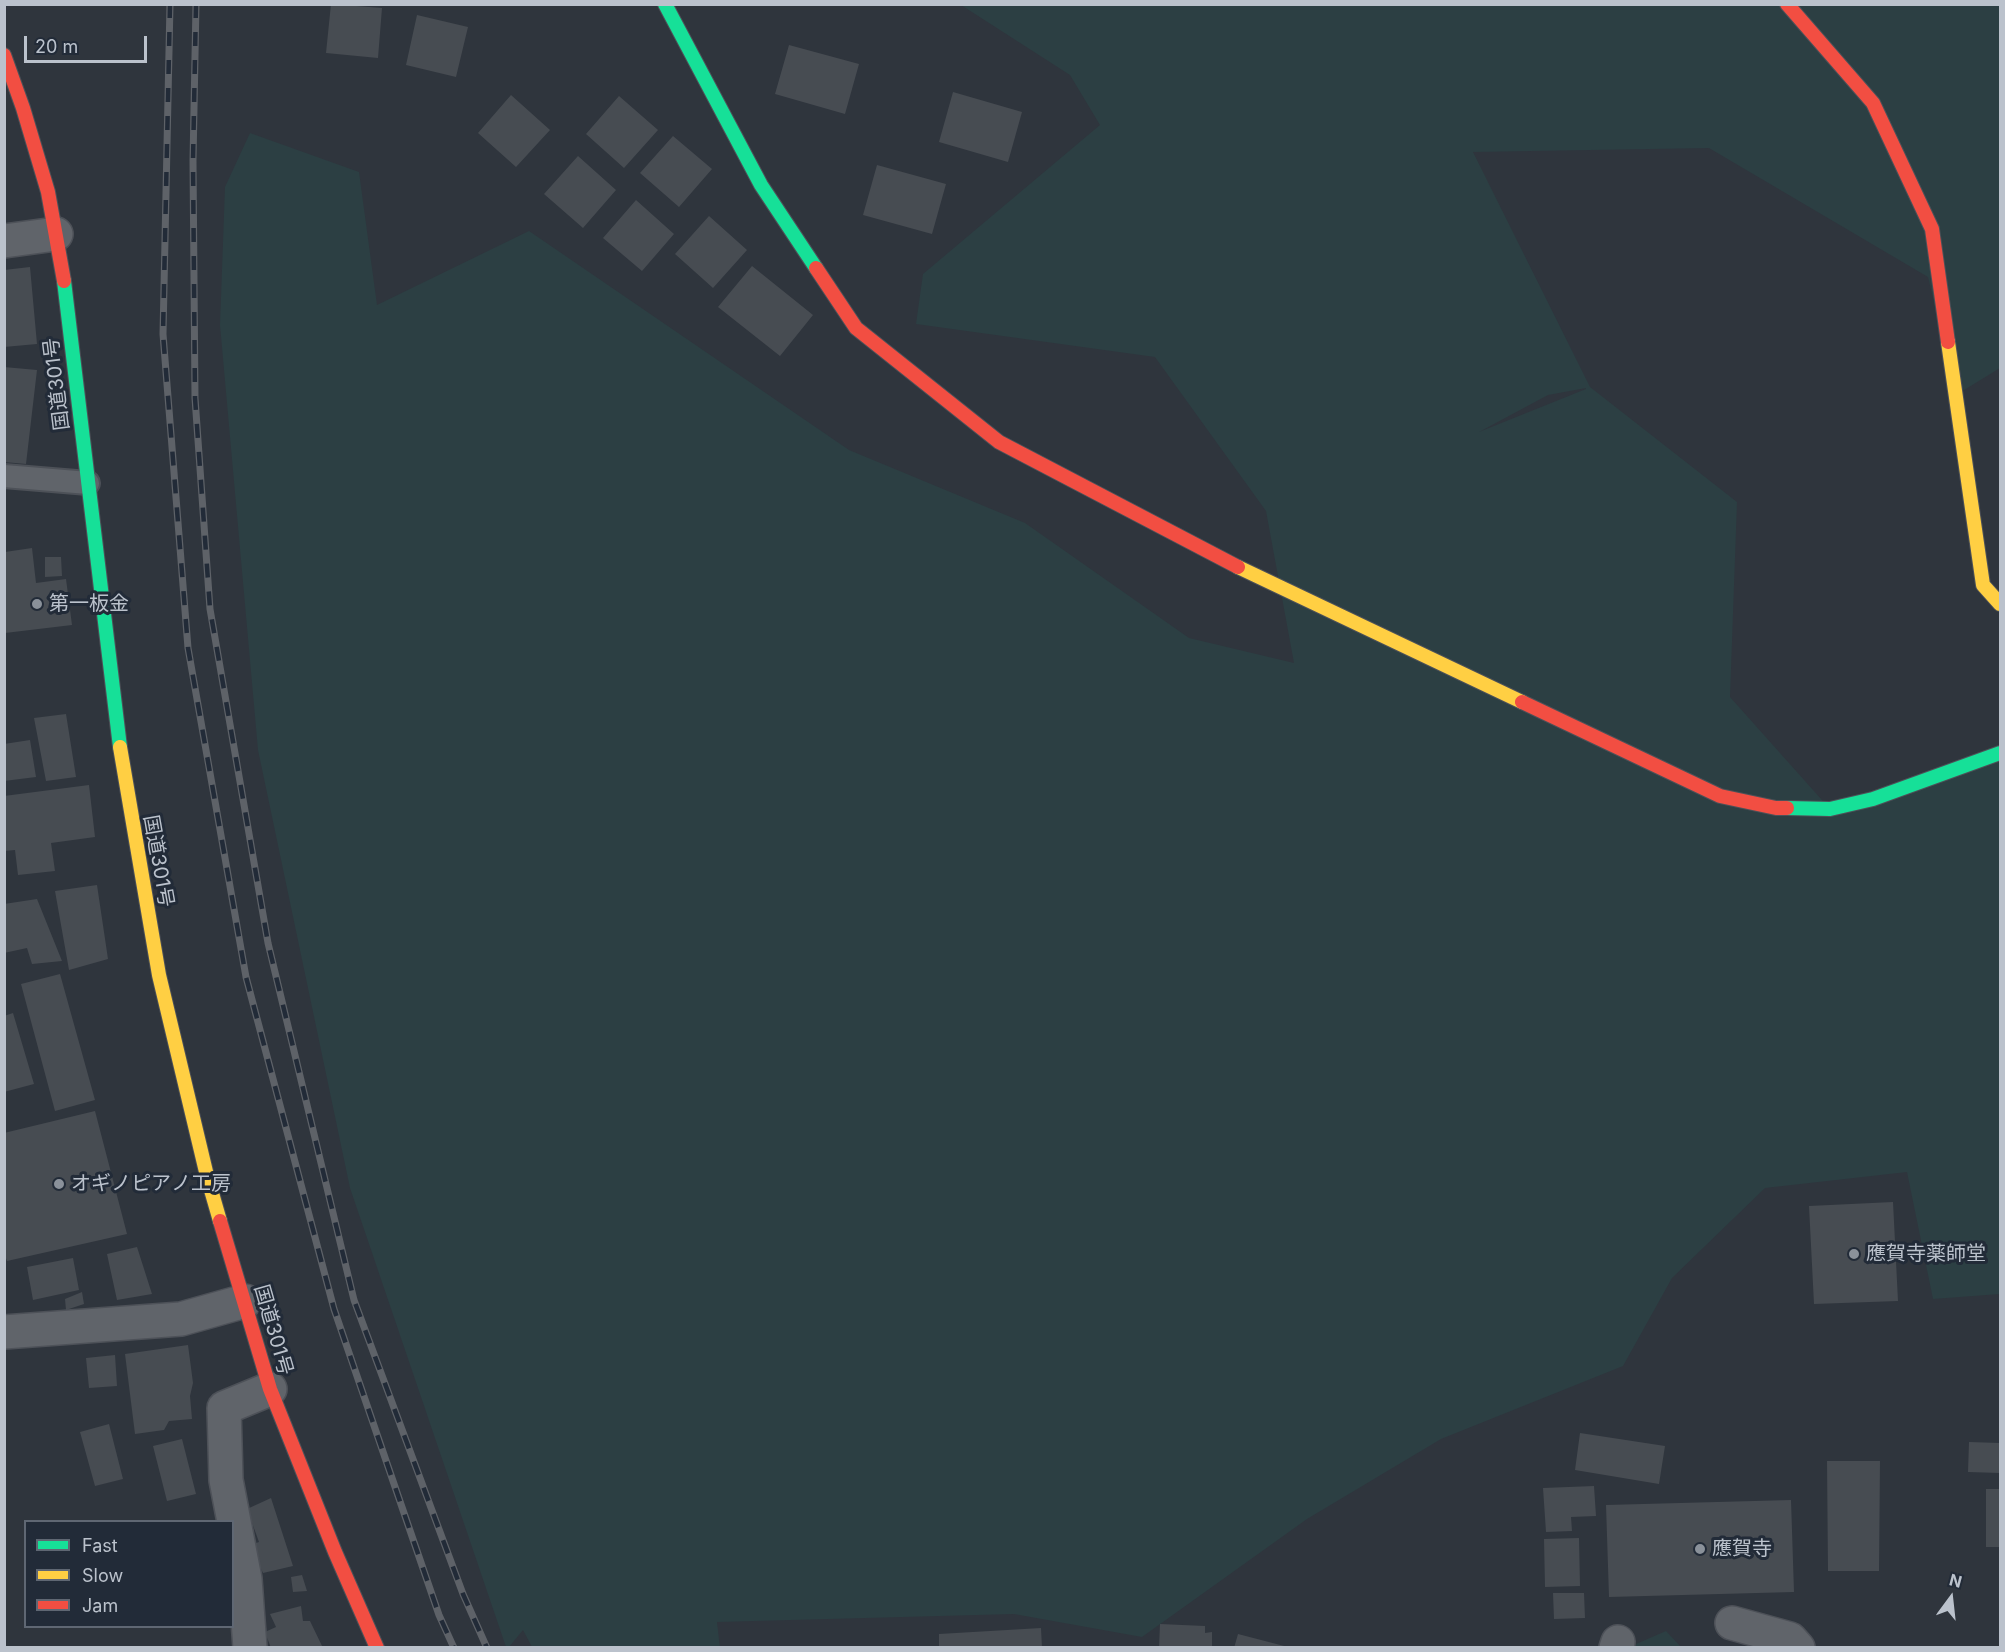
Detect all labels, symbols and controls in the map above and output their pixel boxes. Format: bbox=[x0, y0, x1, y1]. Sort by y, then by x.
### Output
scale bar bbox=[27, 24, 150, 62]
text: 20 m bbox=[35, 36, 78, 57]
street label: 国道301号 bbox=[39, 336, 75, 432]
place label: 第一板金 bbox=[49, 592, 129, 616]
marker: 第一板金 bbox=[30, 597, 44, 611]
street label: 国道301号 bbox=[138, 813, 178, 909]
place label: オギノピアノ工房 bbox=[71, 1172, 231, 1196]
marker: オギノピアノ工房 bbox=[52, 1177, 66, 1191]
place label: 應賀寺薬師堂 bbox=[1866, 1242, 1986, 1266]
marker: 應賀寺薬師堂 bbox=[1847, 1247, 1861, 1261]
street label: 国道301号 bbox=[249, 1282, 297, 1378]
legend bbox=[24, 1520, 234, 1628]
text: Fast bbox=[82, 1535, 118, 1556]
place label: 應賀寺 bbox=[1712, 1537, 1772, 1561]
marker: 應賀寺 bbox=[1693, 1542, 1707, 1556]
text: Slow bbox=[82, 1565, 123, 1586]
north arrow bbox=[1921, 1568, 1981, 1628]
text: N bbox=[1947, 1569, 1964, 1592]
text: Jam bbox=[82, 1595, 118, 1616]

